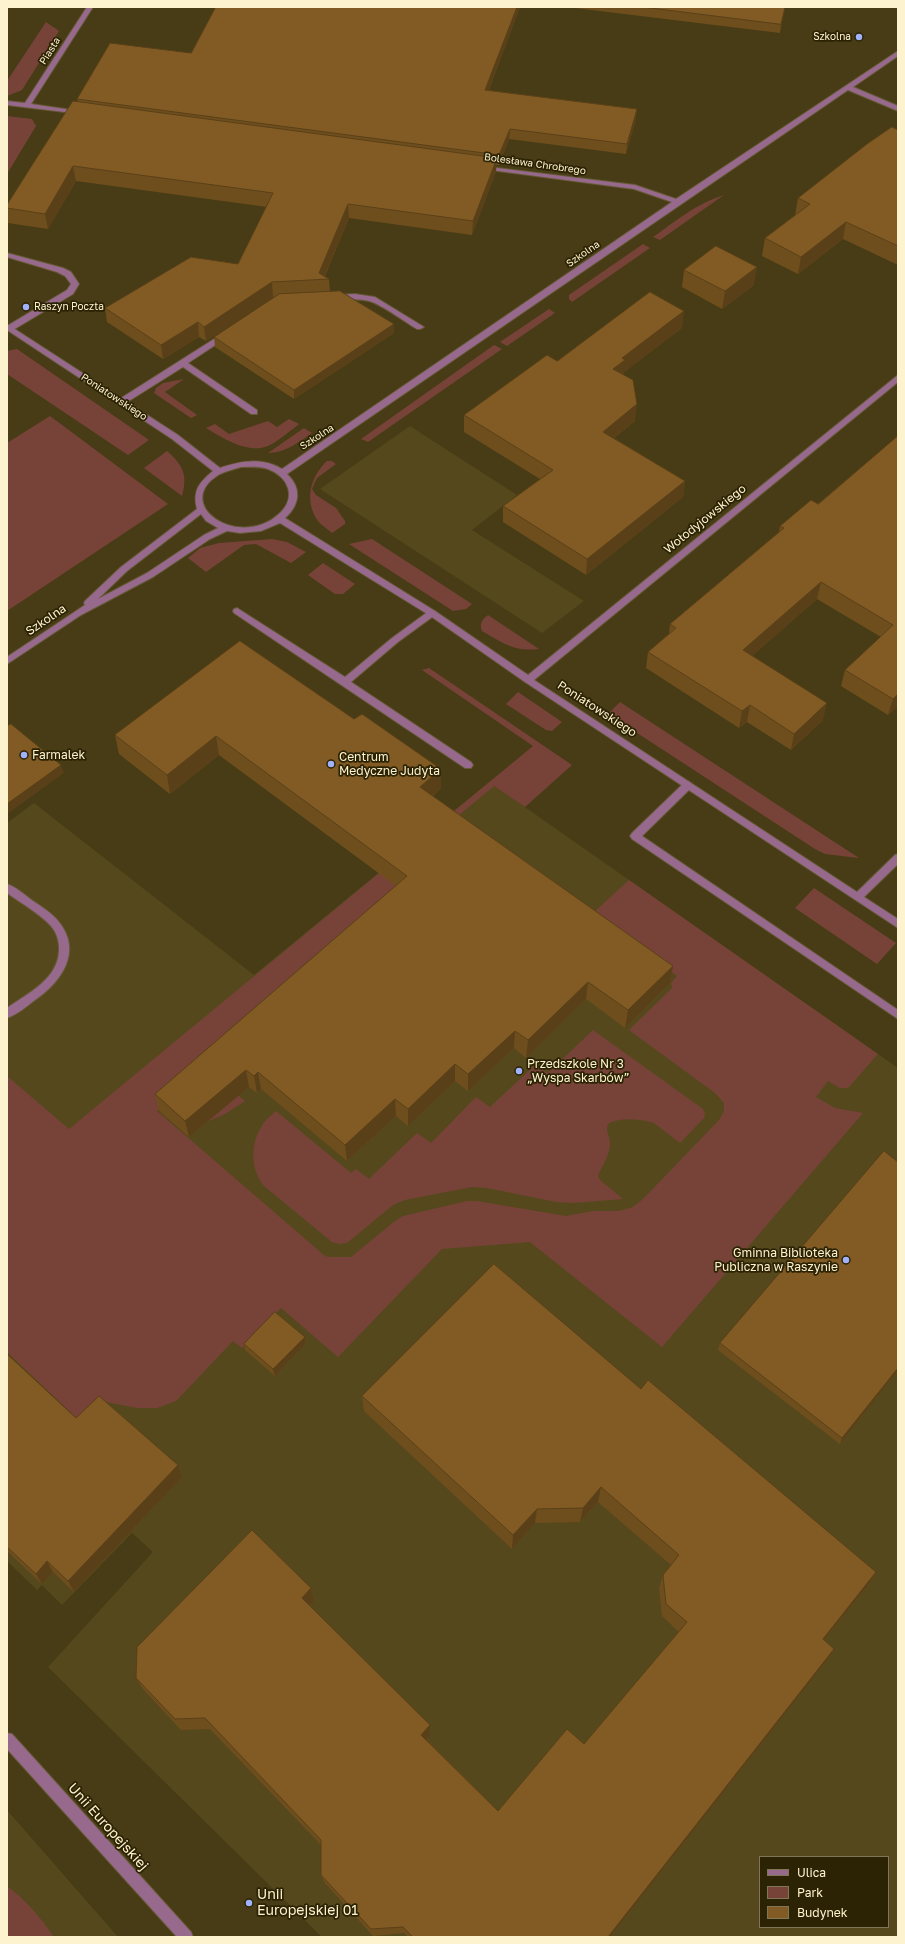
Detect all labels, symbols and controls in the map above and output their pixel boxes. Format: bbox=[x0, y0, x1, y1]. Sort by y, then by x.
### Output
place label: Szkolna bbox=[813, 31, 851, 43]
marker: Szkolna bbox=[854, 32, 864, 42]
street label: Piasta bbox=[37, 35, 63, 67]
street label: Bolesława Chrobrego bbox=[483, 151, 587, 177]
street label: Szkolna bbox=[564, 238, 602, 270]
place label: Raszyn Poczta bbox=[34, 301, 104, 313]
marker: Raszyn Poczta bbox=[21, 302, 31, 312]
street label: Poniatowskiego bbox=[79, 371, 149, 423]
street label: Szkolna bbox=[298, 422, 336, 452]
street label: Wołodyjowskiego bbox=[661, 481, 749, 557]
street label: Szkolna bbox=[23, 601, 69, 639]
street label: Poniatowskiego bbox=[555, 678, 639, 740]
place label: Farmalek bbox=[32, 748, 85, 762]
marker: Farmalek bbox=[19, 750, 29, 760]
place label: Centrum Medyczne Judyta bbox=[339, 750, 440, 778]
marker: Centrum Medyczne Judyta bbox=[326, 759, 336, 769]
place label: Przedszkole Nr 3 „Wyspa Skarbów” bbox=[527, 1057, 630, 1085]
marker: Przedszkole Nr 3 „Wyspa Skarbów” bbox=[514, 1066, 524, 1076]
place label: Gminna Biblioteka Publiczna w Raszynie bbox=[714, 1246, 838, 1274]
marker: Gminna Biblioteka Publiczna w Raszynie bbox=[841, 1255, 851, 1265]
street label: Unii Europejskiej bbox=[64, 1780, 152, 1874]
legend bbox=[759, 1856, 889, 1928]
text: Ulica bbox=[797, 1865, 826, 1880]
text: Park bbox=[797, 1885, 823, 1900]
place label: Unii Europejskiej 01 bbox=[257, 1887, 358, 1920]
marker: Unii Europejskiej 01 bbox=[244, 1898, 254, 1908]
text: Budynek bbox=[797, 1905, 848, 1920]

